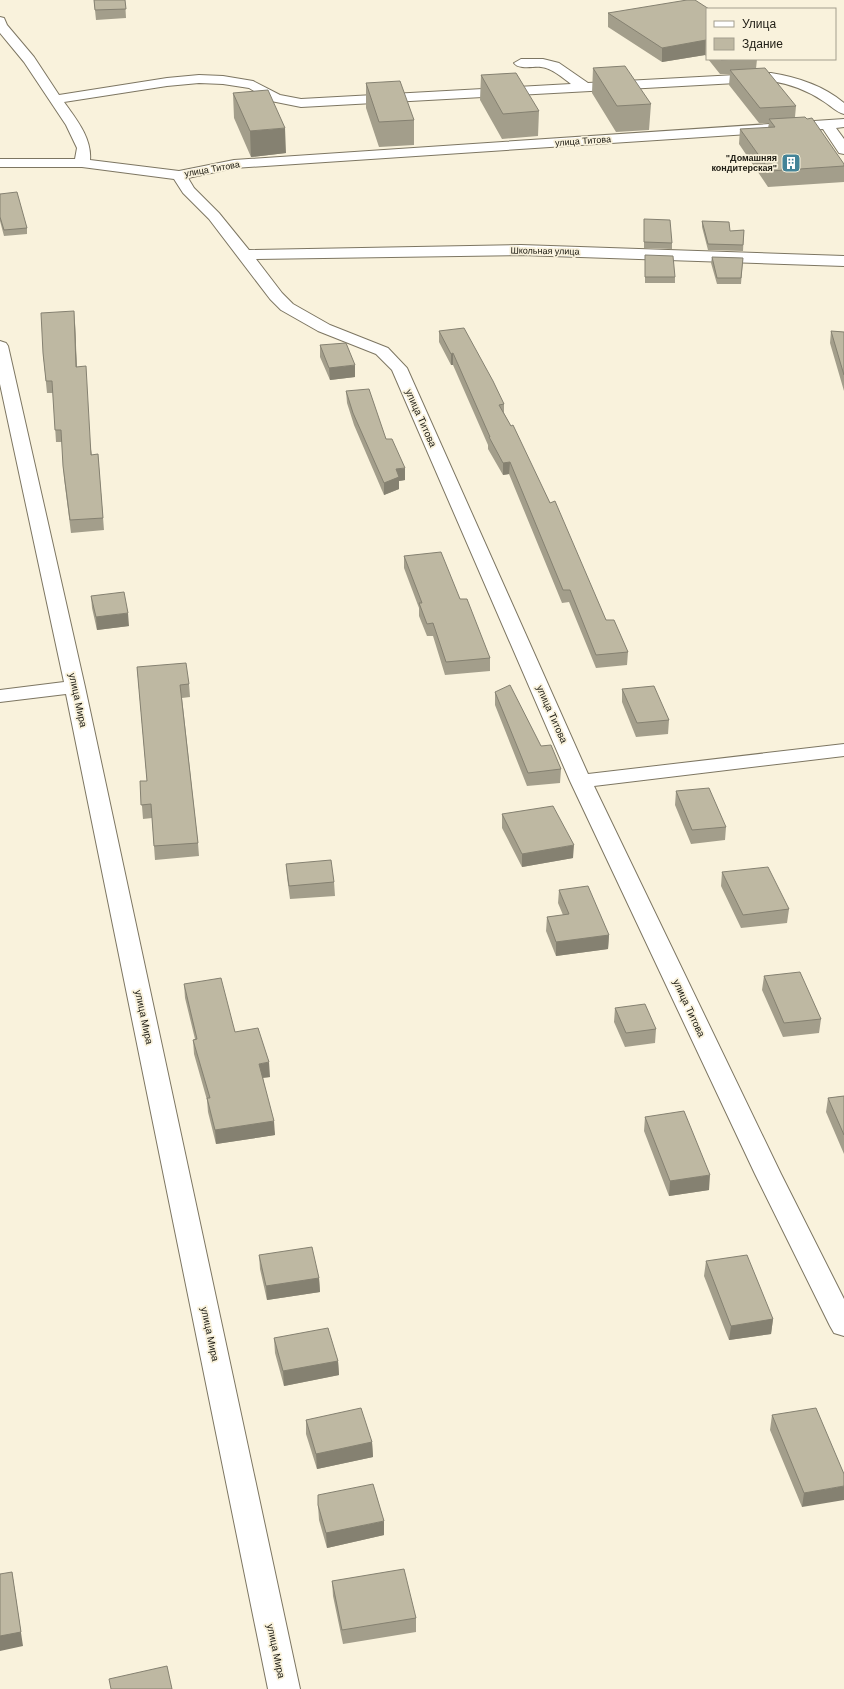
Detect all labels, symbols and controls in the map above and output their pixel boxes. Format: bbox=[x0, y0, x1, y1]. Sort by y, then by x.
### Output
legend bbox=[706, 8, 836, 60]
text: Улица bbox=[742, 17, 776, 31]
text: Здание bbox=[742, 37, 783, 51]
street label: улица Титова bbox=[555, 134, 611, 148]
building icon: "Домашняя кондитерская" bbox=[780, 152, 802, 174]
place label: "Домашняя кондитерская" bbox=[711, 153, 777, 173]
street label: улица Титова bbox=[184, 159, 240, 179]
street label: Школьная улица bbox=[510, 245, 580, 257]
street label: улица Титова bbox=[403, 387, 439, 449]
street label: улица Мира bbox=[67, 672, 89, 729]
street label: улица Титова bbox=[534, 683, 570, 745]
street label: улица Титова bbox=[671, 977, 707, 1039]
street label: улица Мира bbox=[133, 989, 155, 1046]
street label: улица Мира bbox=[199, 1306, 221, 1363]
street label: улица Мира bbox=[265, 1623, 287, 1680]

